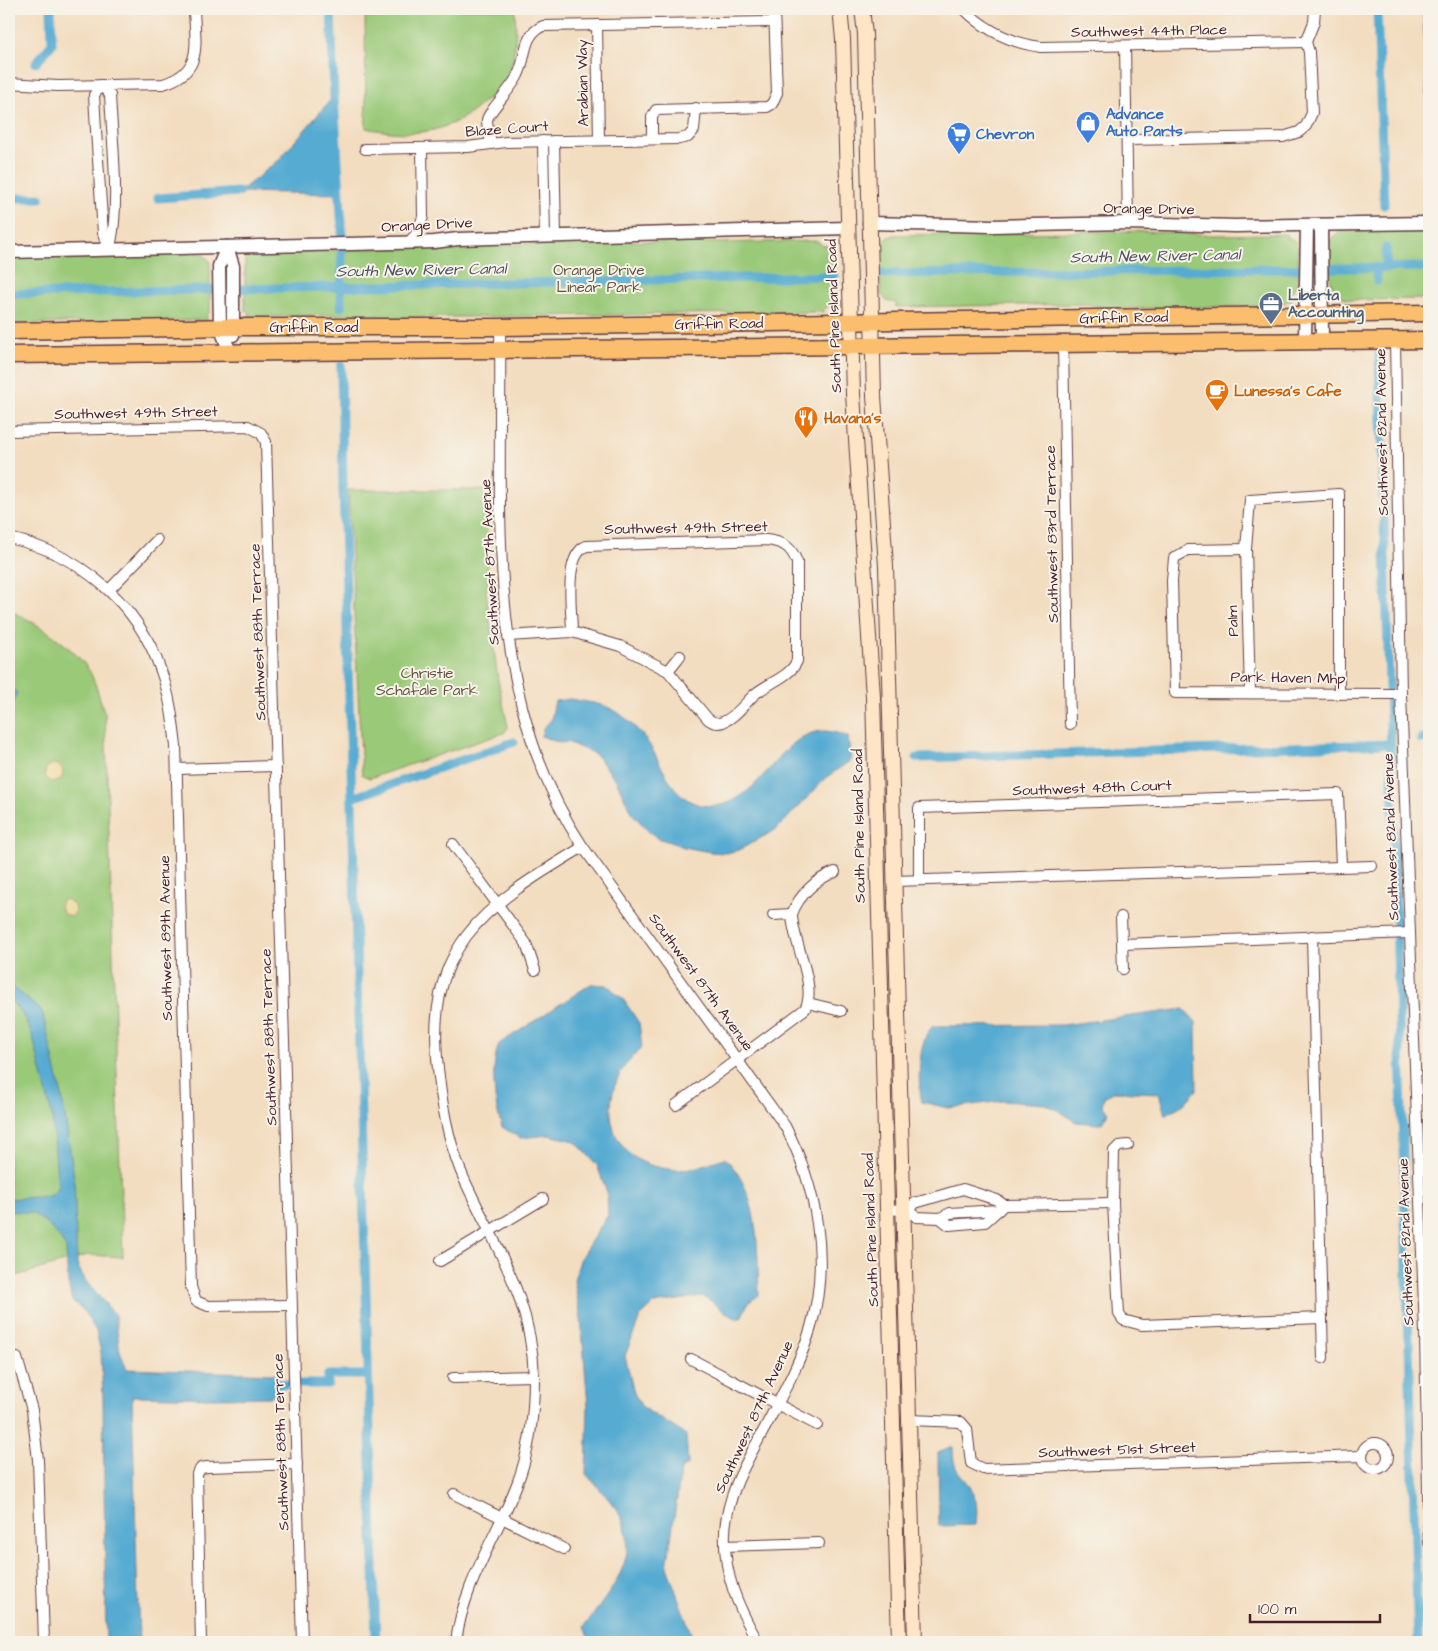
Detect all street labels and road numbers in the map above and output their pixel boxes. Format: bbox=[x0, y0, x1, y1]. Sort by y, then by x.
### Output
street label: Southwest 44th Place bbox=[1071, 19, 1227, 43]
street label: Arabian Way bbox=[572, 39, 595, 127]
street label: Blaze Court bbox=[465, 116, 549, 142]
street label: Orange Drive bbox=[1103, 198, 1195, 221]
street label: Orange Drive bbox=[381, 212, 473, 239]
street label: South Pine Island Road bbox=[821, 238, 847, 393]
street label: Griffin Road bbox=[1079, 307, 1169, 329]
street label: Griffin Road bbox=[674, 313, 764, 335]
street label: Griffin Road bbox=[270, 317, 359, 338]
street label: Southwest 82nd Avenue bbox=[1370, 348, 1394, 516]
street label: Southwest 49th Street bbox=[54, 401, 218, 425]
street label: Southwest 83rd Terrace bbox=[1040, 445, 1064, 623]
street label: Southwest 87th Avenue bbox=[475, 478, 505, 646]
street label: Southwest 49th Street bbox=[604, 516, 768, 540]
street label: Southwest 88th Terrace bbox=[244, 543, 272, 721]
street label: Palm bbox=[1222, 605, 1244, 637]
street label: Park Haven Mhp bbox=[1230, 666, 1346, 690]
street label: South Pine Island Road bbox=[847, 748, 871, 903]
street label: Southwest 82nd Avenue bbox=[1378, 753, 1404, 921]
street label: Southwest 48th Court bbox=[1012, 775, 1172, 801]
street label: Southwest 89th Avenue bbox=[154, 855, 178, 1021]
street label: Southwest 87th Avenue bbox=[644, 909, 758, 1055]
street label: Southwest 88th Terrace bbox=[255, 948, 283, 1126]
street label: South Pine Island Road bbox=[858, 1152, 884, 1307]
street label: Southwest 82nd Avenue bbox=[1393, 1158, 1419, 1326]
street label: Southwest 87th Avenue bbox=[709, 1337, 799, 1497]
street label: Southwest 88th Terrace bbox=[267, 1353, 295, 1531]
street label: Southwest 51st Street bbox=[1038, 1437, 1196, 1463]

